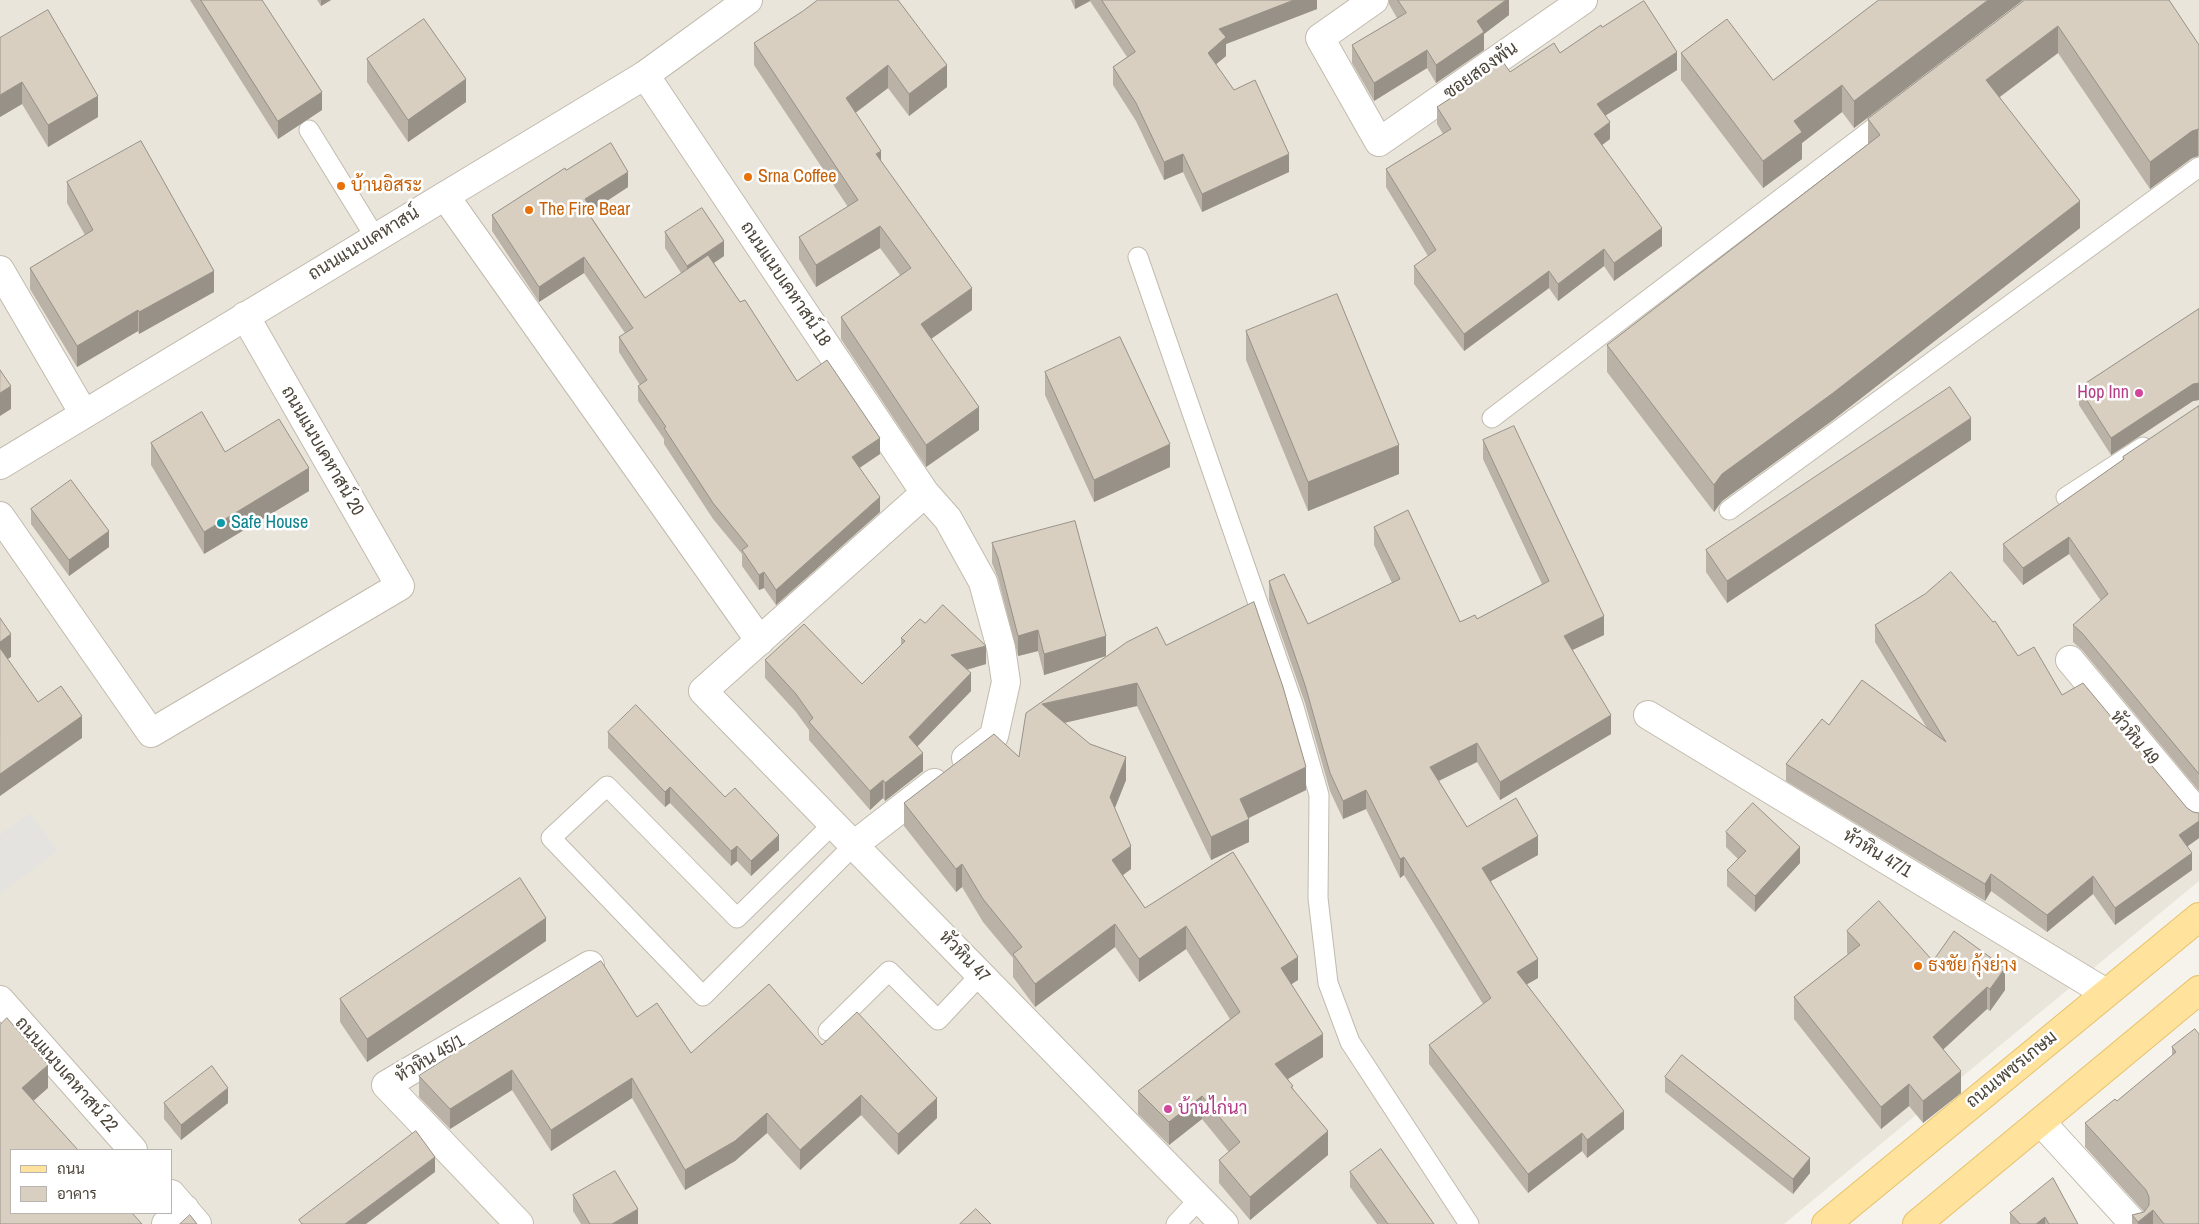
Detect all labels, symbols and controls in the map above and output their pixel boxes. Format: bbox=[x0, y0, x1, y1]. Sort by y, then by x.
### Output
street label: ซอยสองพัน bbox=[1440, 38, 1522, 104]
place label: Srna Coffee bbox=[758, 166, 837, 188]
marker: Srna Coffee bbox=[742, 171, 754, 183]
place label: บ้านอิสระ bbox=[351, 175, 422, 197]
marker: บ้านอิสระ bbox=[335, 180, 347, 192]
place label: The Fire Bear bbox=[539, 199, 630, 221]
street label: ถนนแนบเคหาสน์ bbox=[305, 202, 423, 286]
marker: The Fire Bear bbox=[523, 204, 535, 216]
street label: ถนนแนบเคหาสน์ 18 bbox=[735, 217, 835, 351]
street label: ถนนแนบเคหาสน์ 20 bbox=[276, 382, 368, 520]
place label: Hop Inn bbox=[2077, 382, 2129, 404]
marker: Hop Inn bbox=[2133, 387, 2145, 399]
place label: Safe House bbox=[231, 512, 308, 534]
marker: Safe House bbox=[215, 517, 227, 529]
street label: หัวหิน 49 bbox=[2105, 707, 2163, 769]
street label: หัวหิน 47/1 bbox=[1839, 825, 1915, 883]
street label: หัวหิน 47 bbox=[934, 926, 994, 988]
place label: ธงชัย กุ้งย่าง bbox=[1928, 955, 2017, 977]
marker: ธงชัย กุ้งย่าง bbox=[1912, 960, 1924, 972]
street label: ถนนแนบเคหาสน์ 22 bbox=[10, 1013, 122, 1137]
street label: ถนนเพชรเกษม bbox=[1962, 1027, 2062, 1113]
street label: หัวหิน 45/1 bbox=[392, 1031, 468, 1087]
place label: บ้านไก่นา bbox=[1178, 1098, 1247, 1120]
marker: บ้านไก่นา bbox=[1162, 1103, 1174, 1115]
legend bbox=[10, 1149, 172, 1214]
text: ถนน bbox=[57, 1158, 85, 1179]
text: อาคาร bbox=[57, 1183, 97, 1204]

